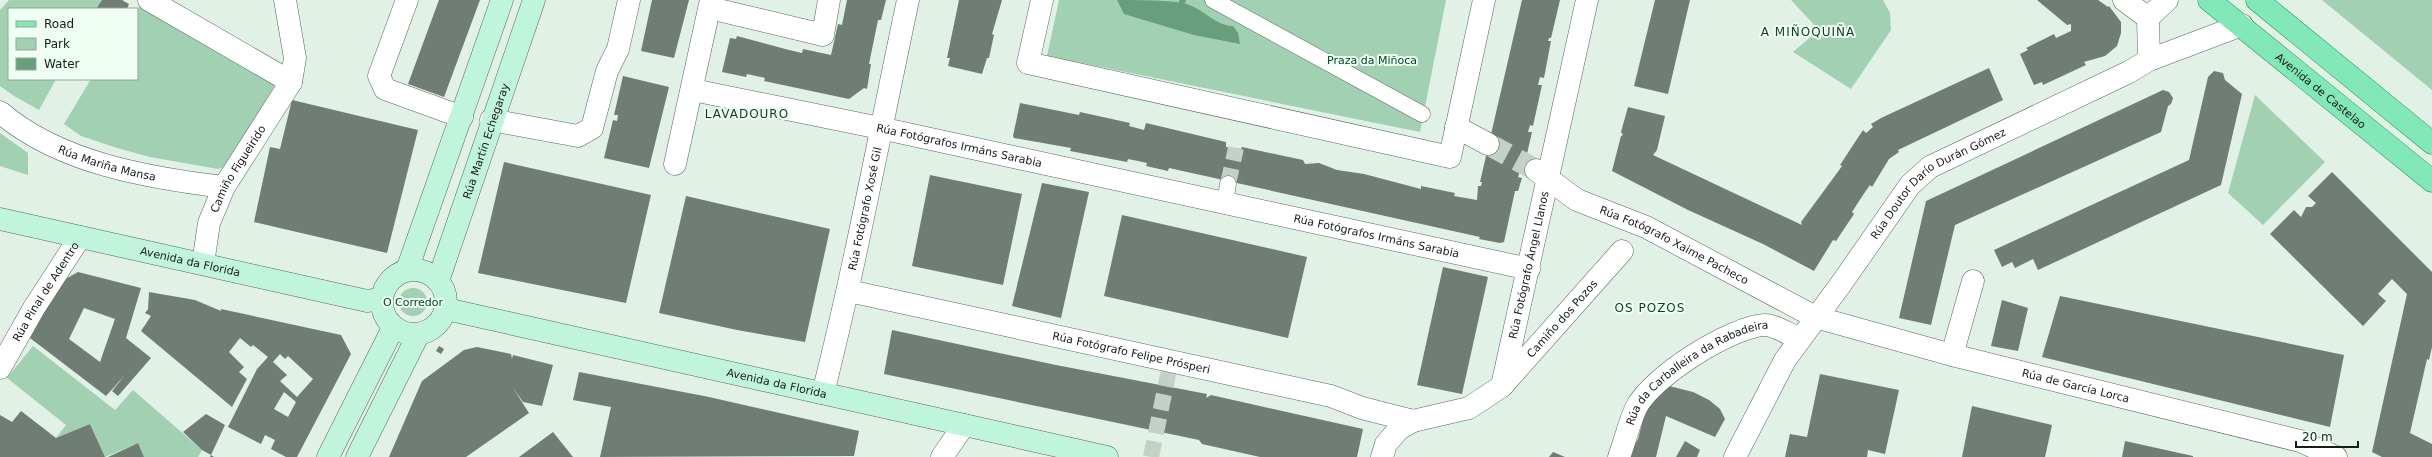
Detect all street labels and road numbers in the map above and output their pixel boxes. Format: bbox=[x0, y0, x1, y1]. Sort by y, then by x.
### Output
street label: Avenida de Castelao bbox=[2273, 50, 2369, 131]
street label: Rúa Martín Echegaray bbox=[460, 81, 512, 200]
street label: Rúa Fotógrafos Irmáns Sarabia bbox=[875, 121, 1043, 170]
street label: Camiño Figueirido bbox=[208, 122, 268, 214]
street label: Rúa Doutor Darío Durán Gómez bbox=[1868, 125, 2008, 242]
street label: Rúa Mariña Mansa bbox=[56, 142, 157, 183]
street label: Rúa Fotógrafo Xosé Gil bbox=[845, 146, 884, 271]
street label: Rúa Fotógrafo Ángel Llanos bbox=[1506, 190, 1551, 340]
street label: Rúa Fotógrafo Xaime Pacheco bbox=[1598, 203, 1751, 287]
street label: Rúa Fotógrafos Irmáns Sarabia bbox=[1292, 212, 1461, 260]
street label: Rúa Pinal de Adentro bbox=[10, 239, 82, 344]
street label: Avenida da Florida bbox=[139, 244, 242, 279]
street label: Camiño dos Pozos bbox=[1524, 277, 1600, 360]
street label: Rúa da Carballeira da Rabadeira bbox=[1623, 318, 1768, 427]
street label: Rúa Fotógrafo Felipe Prósperi bbox=[1051, 329, 1211, 376]
street label: Avenida da Florida bbox=[726, 366, 828, 401]
street label: Rúa de García Lorca bbox=[2021, 366, 2131, 405]

